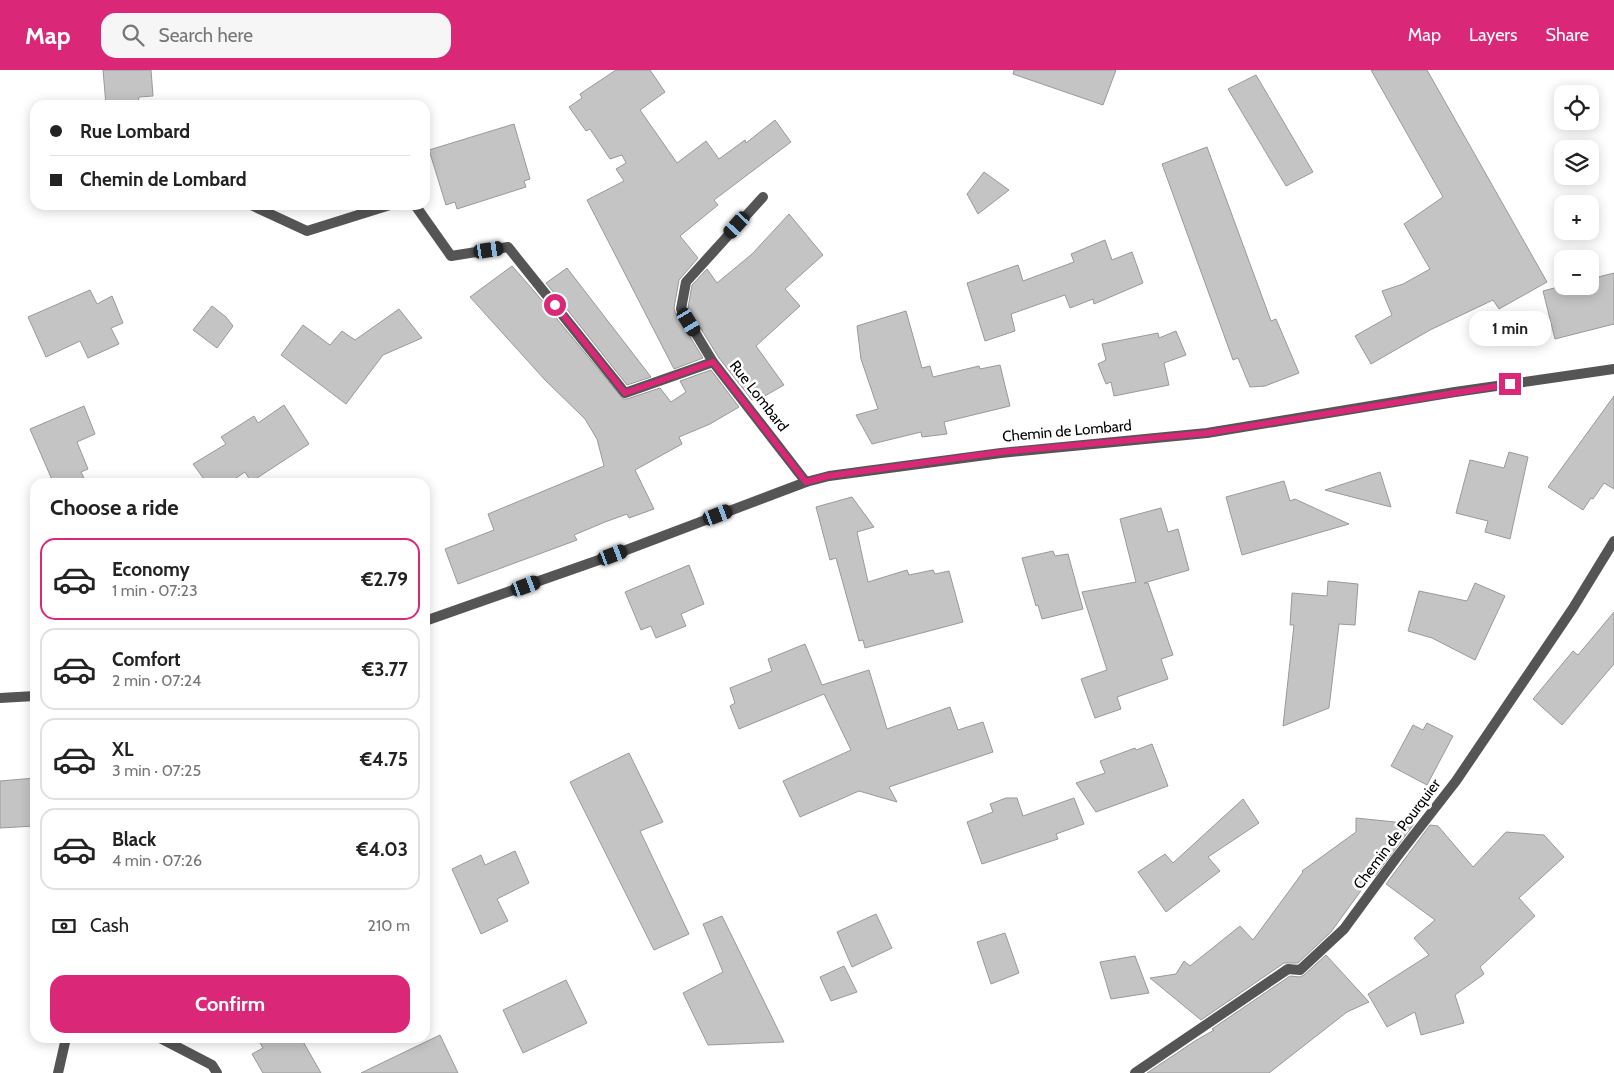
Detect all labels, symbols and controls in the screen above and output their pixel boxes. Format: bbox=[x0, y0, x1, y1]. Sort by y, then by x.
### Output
search box bbox=[101, 13, 451, 58]
text: Map bbox=[25, 21, 71, 50]
icon: search bbox=[119, 21, 147, 49]
text: Search here bbox=[159, 24, 253, 47]
text: Map bbox=[1408, 24, 1441, 46]
text: Layers bbox=[1469, 24, 1518, 46]
text: Share bbox=[1546, 24, 1589, 46]
map controls bbox=[1554, 85, 1599, 295]
button: locate bbox=[1554, 85, 1599, 130]
text: Rue Lombard bbox=[80, 120, 190, 143]
button: layers bbox=[1554, 140, 1599, 185]
text: Chemin de Lombard bbox=[80, 168, 247, 191]
button: + bbox=[1554, 195, 1599, 240]
car bbox=[721, 209, 752, 241]
car bbox=[473, 240, 504, 260]
button: − bbox=[1554, 250, 1599, 295]
route start bbox=[544, 294, 566, 316]
car bbox=[674, 305, 703, 339]
callout: 1 min bbox=[1469, 312, 1551, 346]
text: 1 min bbox=[1492, 319, 1528, 338]
street label: Rue Lombard bbox=[726, 357, 792, 435]
route end bbox=[1499, 373, 1521, 395]
street label: Chemin de Lombard bbox=[1002, 416, 1132, 446]
text: Choose a ride bbox=[50, 494, 179, 521]
car bbox=[701, 503, 734, 527]
car bbox=[596, 543, 629, 567]
icon: car bbox=[52, 557, 97, 602]
text: Economy bbox=[112, 558, 190, 581]
text: €2.79 bbox=[361, 568, 408, 591]
car bbox=[509, 574, 542, 598]
text: 1 min · 07:23 bbox=[112, 581, 198, 600]
icon: car bbox=[52, 647, 97, 692]
text: Comfort bbox=[112, 648, 181, 671]
text: €3.77 bbox=[362, 658, 408, 681]
text: 2 min · 07:24 bbox=[112, 671, 201, 690]
icon: car bbox=[52, 737, 97, 782]
text: XL bbox=[112, 738, 133, 761]
text: €4.75 bbox=[360, 748, 408, 771]
text: 3 min · 07:25 bbox=[112, 761, 201, 780]
street label: Chemin de Pourquier bbox=[1350, 775, 1444, 893]
icon: car bbox=[52, 827, 97, 872]
text: Black bbox=[112, 828, 156, 851]
text: €4.03 bbox=[356, 838, 408, 861]
text: 4 min · 07:26 bbox=[112, 851, 202, 870]
icon: cash bbox=[50, 912, 78, 940]
text: Cash bbox=[90, 914, 129, 937]
text: 210 m bbox=[368, 916, 410, 935]
button: Confirm bbox=[50, 975, 410, 1033]

